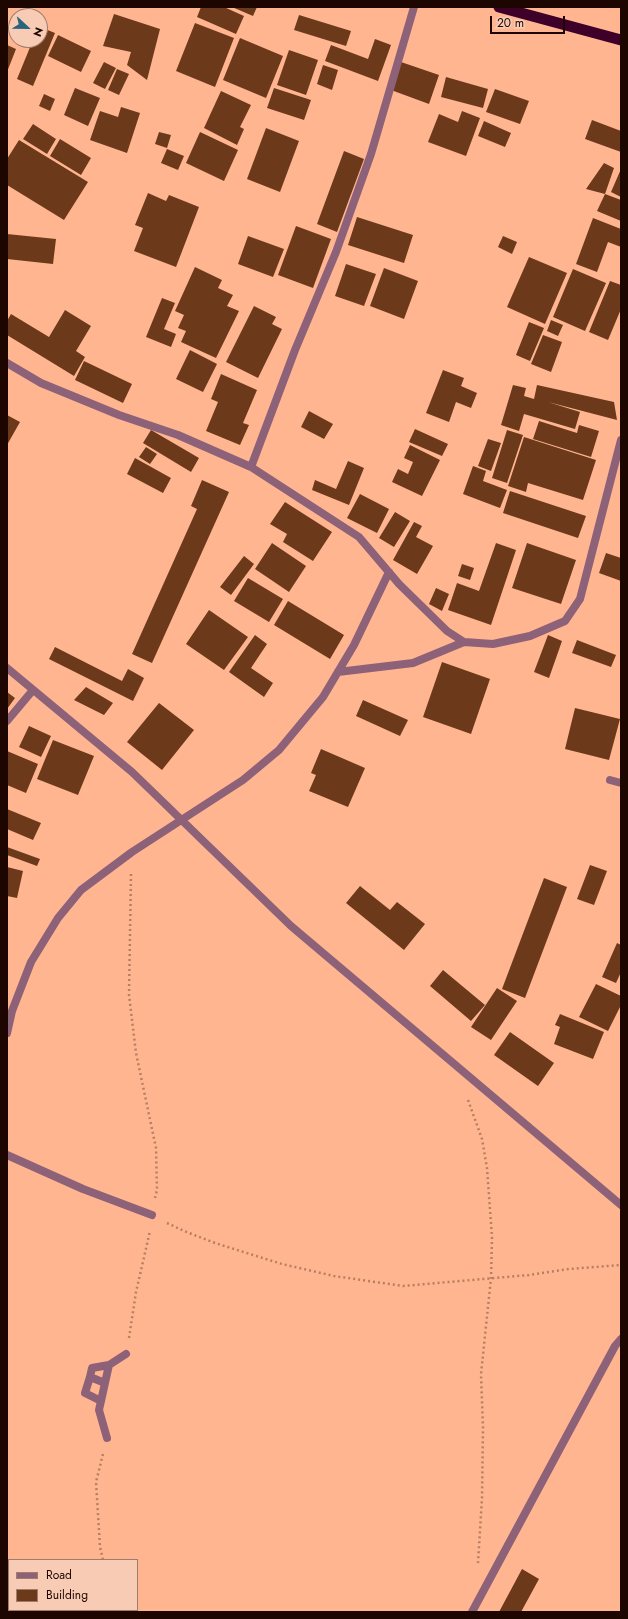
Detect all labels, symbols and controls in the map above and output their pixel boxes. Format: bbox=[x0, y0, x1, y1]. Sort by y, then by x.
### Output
north arrow bbox=[8, 8, 48, 48]
scale bar bbox=[492, 8, 567, 34]
text: 20 m bbox=[497, 14, 524, 32]
text: N bbox=[29, 25, 47, 39]
legend bbox=[8, 1559, 138, 1611]
text: Road bbox=[46, 1566, 72, 1584]
text: Building bbox=[46, 1586, 88, 1604]

